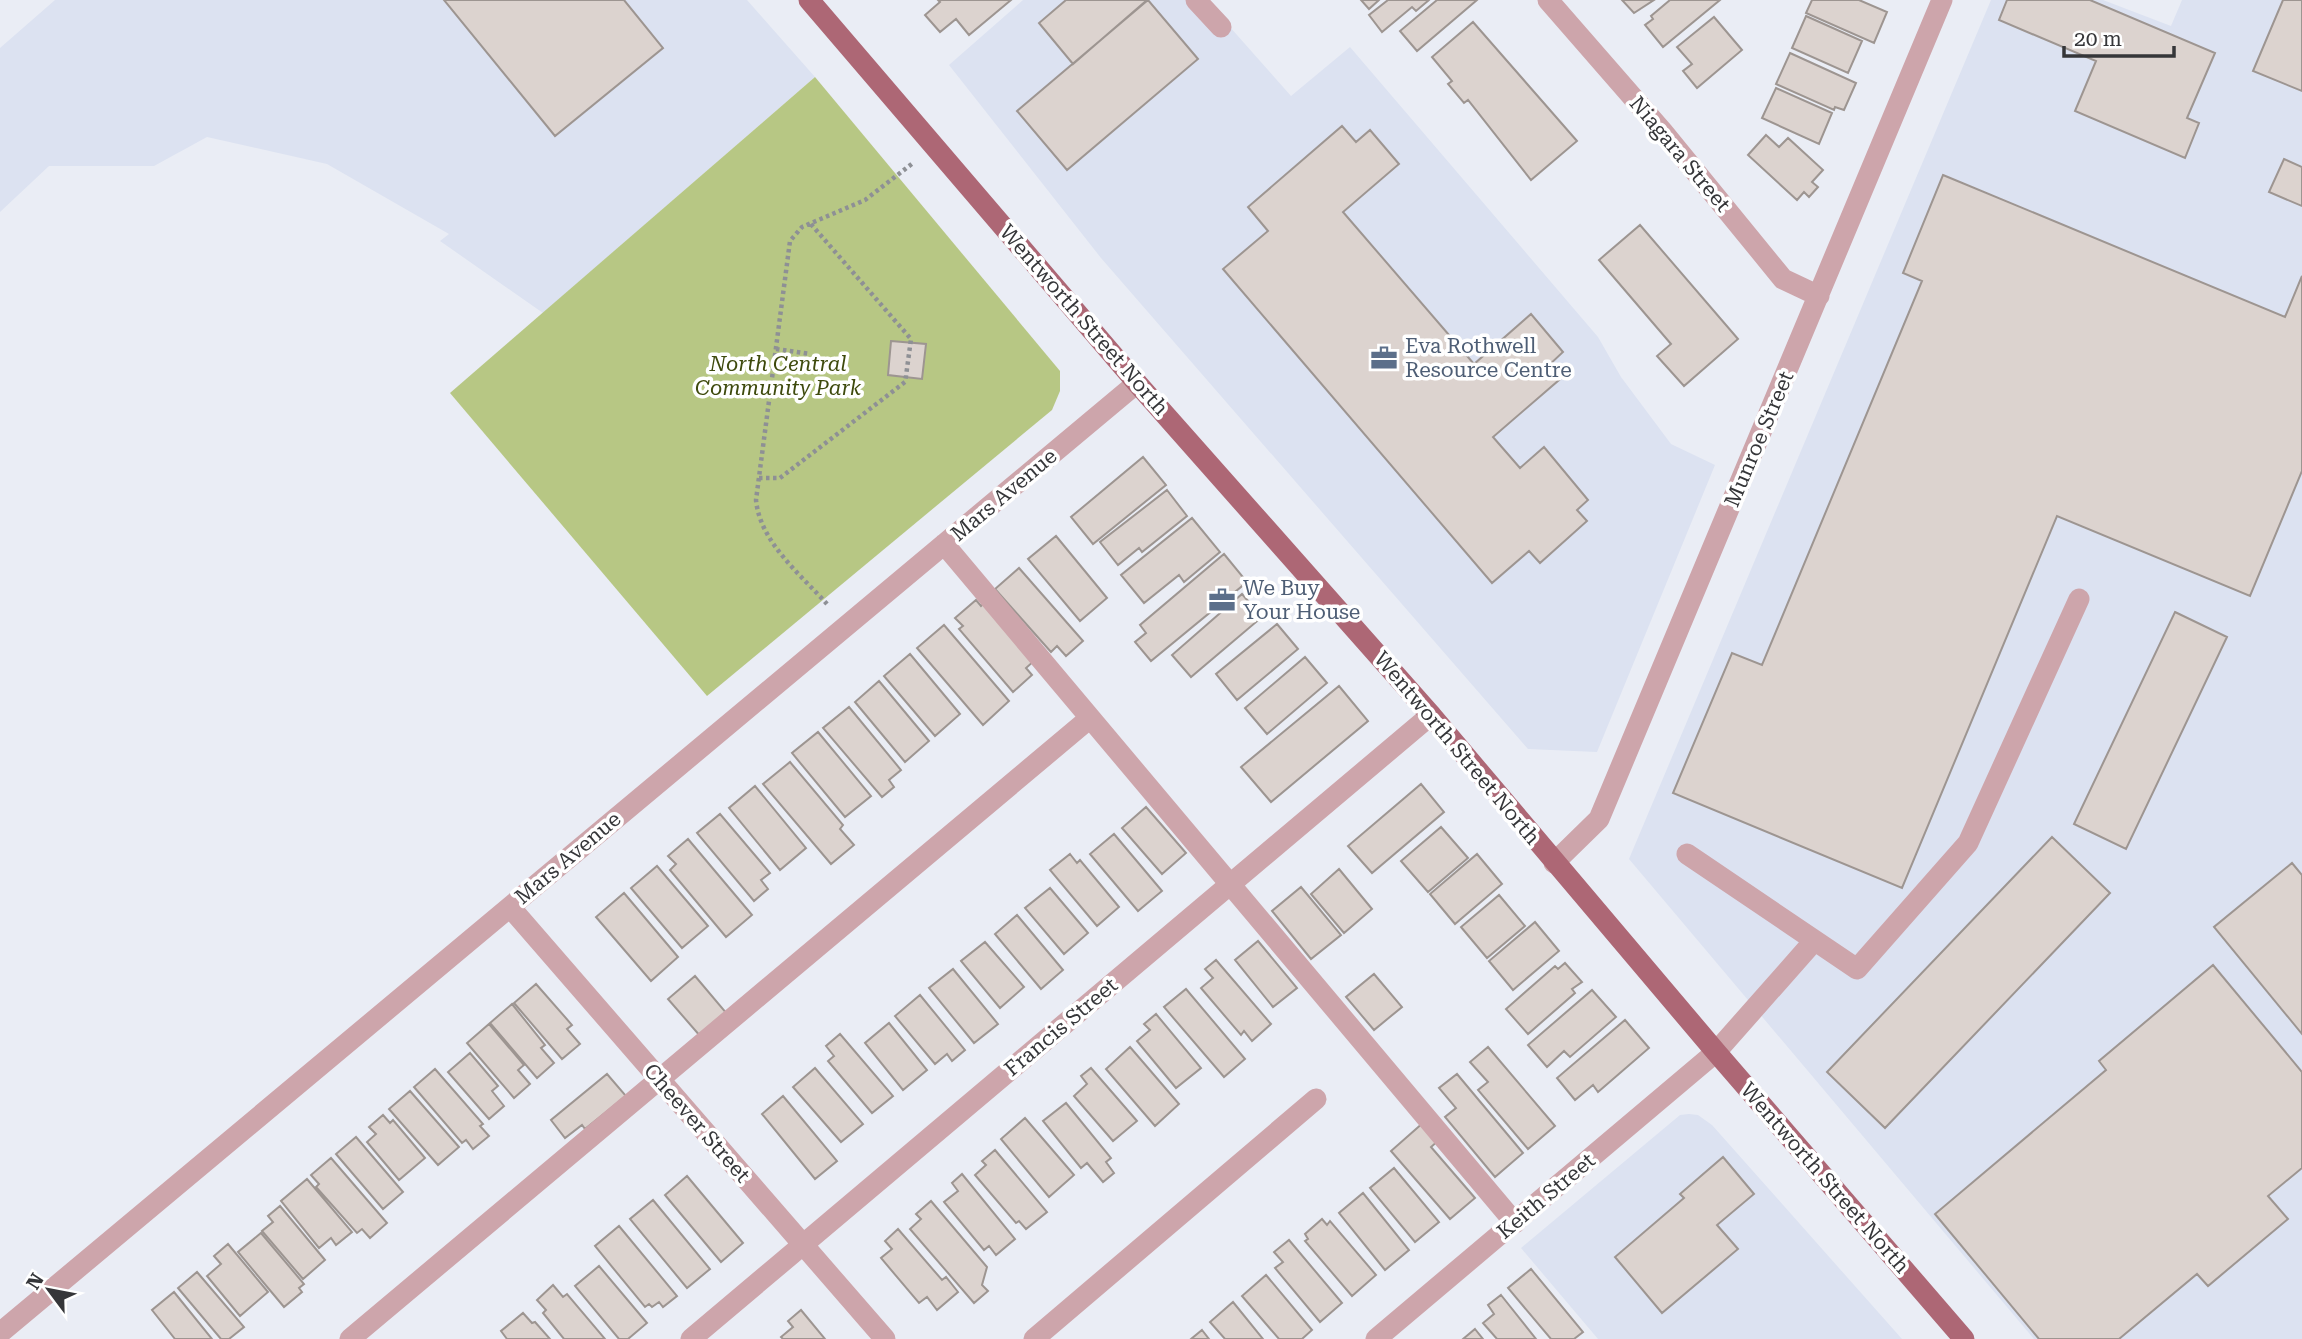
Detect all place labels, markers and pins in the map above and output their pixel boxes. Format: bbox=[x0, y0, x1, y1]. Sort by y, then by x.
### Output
place label: Eva Rothwell Resource Centre bbox=[1405, 334, 1572, 382]
office icon: Eva Rothwell Resource Centre bbox=[1369, 343, 1399, 373]
place label: We Buy Your House bbox=[1243, 576, 1360, 624]
office icon: We Buy Your House bbox=[1207, 585, 1237, 615]

